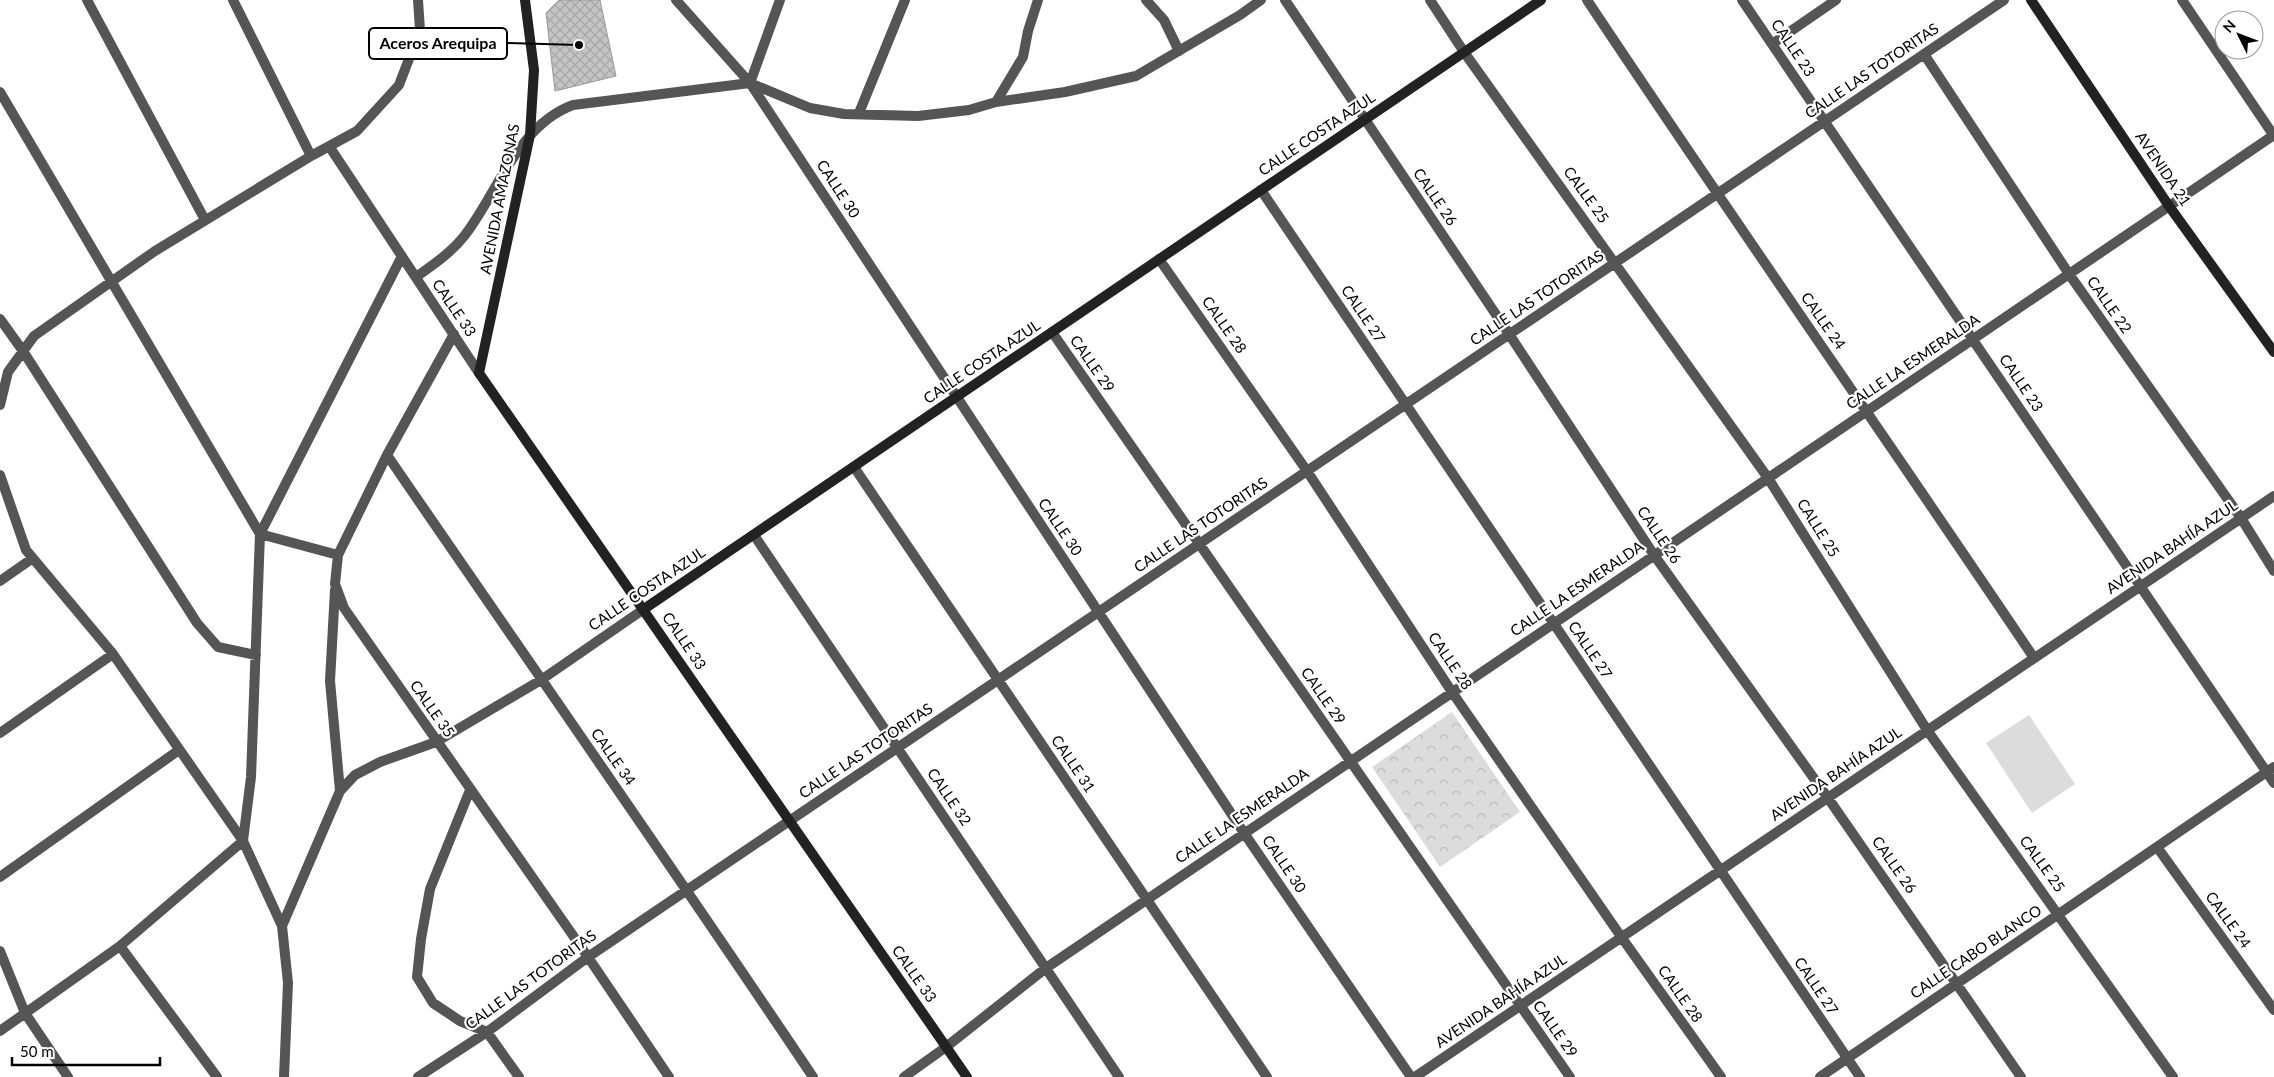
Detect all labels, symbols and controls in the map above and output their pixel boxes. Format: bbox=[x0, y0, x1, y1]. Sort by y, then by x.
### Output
north arrow bbox=[2214, 10, 2264, 60]
street label: CALLE 23 bbox=[1768, 15, 1820, 80]
text: N bbox=[2219, 16, 2239, 36]
street label: CALLE LAS TOTORITAS bbox=[1801, 19, 1942, 122]
callout: Aceros Arequipa bbox=[369, 28, 507, 59]
text: Aceros Arequipa bbox=[378, 33, 497, 52]
street label: CALLE COSTA AZUL bbox=[1255, 87, 1378, 179]
street label: AVENIDA AMAZONAS bbox=[476, 122, 522, 275]
street label: AVENIDA 21 bbox=[2132, 128, 2195, 209]
street label: CALLE 30 bbox=[813, 156, 864, 221]
street label: CALLE 25 bbox=[1560, 163, 1613, 226]
street label: CALLE 26 bbox=[1410, 164, 1462, 229]
street label: CALLE LAS TOTORITAS bbox=[1466, 246, 1607, 349]
street label: CALLE 22 bbox=[2084, 272, 2136, 336]
street label: CALLE 33 bbox=[429, 275, 481, 340]
street label: CALLE 27 bbox=[1338, 281, 1390, 346]
street label: CALLE 24 bbox=[1798, 288, 1850, 353]
street label: CALLE 28 bbox=[1199, 292, 1251, 356]
street label: CALLE LA ESMERALDA bbox=[1842, 309, 1983, 413]
street label: CALLE COSTA AZUL bbox=[920, 315, 1043, 407]
street label: CALLE 29 bbox=[1067, 331, 1119, 395]
street label: CALLE 23 bbox=[1996, 350, 2048, 415]
street label: CALLE LAS TOTORITAS bbox=[1130, 473, 1271, 576]
street label: CALLE 30 bbox=[1035, 494, 1087, 559]
street label: CALLE 25 bbox=[1794, 495, 1844, 560]
street label: AVENIDA BAHÍA AZUL bbox=[2102, 495, 2241, 597]
street label: CALLE 26 bbox=[1634, 502, 1686, 567]
street label: CALLE LA ESMERALDA bbox=[1506, 536, 1647, 640]
street label: CALLE COSTA AZUL bbox=[585, 542, 708, 634]
street label: CALLE 33 bbox=[659, 608, 711, 673]
street label: CALLE 27 bbox=[1565, 617, 1617, 682]
street label: CALLE 28 bbox=[1425, 628, 1477, 693]
street label: CALLE 29 bbox=[1298, 663, 1350, 727]
street label: CALLE 35 bbox=[407, 676, 459, 740]
street label: CALLE LAS TOTORITAS bbox=[795, 699, 936, 802]
street label: AVENIDA BAHÍA AZUL bbox=[1766, 722, 1905, 824]
street label: CALLE 34 bbox=[588, 724, 640, 789]
street label: CALLE 31 bbox=[1048, 731, 1100, 796]
street label: CALLE LA ESMERALDA bbox=[1171, 763, 1312, 867]
street label: CALLE 32 bbox=[924, 764, 976, 829]
street label: CALLE 30 bbox=[1259, 831, 1311, 896]
street label: CALLE 26 bbox=[1869, 832, 1921, 897]
street label: CALLE 25 bbox=[2016, 832, 2069, 895]
street label: CALLE 24 bbox=[2202, 888, 2256, 951]
street label: CALLE CABO BLANCO bbox=[1906, 900, 2045, 1002]
street label: CALLE LAS TOTORITAS bbox=[461, 926, 599, 1033]
street label: CALLE 33 bbox=[889, 941, 941, 1005]
street label: AVENIDA BAHÍA AZUL bbox=[1431, 949, 1570, 1051]
street label: CALLE 27 bbox=[1791, 953, 1843, 1018]
street label: CALLE 28 bbox=[1655, 961, 1707, 1025]
street label: CALLE 29 bbox=[1530, 996, 1582, 1060]
scale bar bbox=[12, 1034, 160, 1066]
text: 50 m bbox=[20, 1042, 54, 1060]

